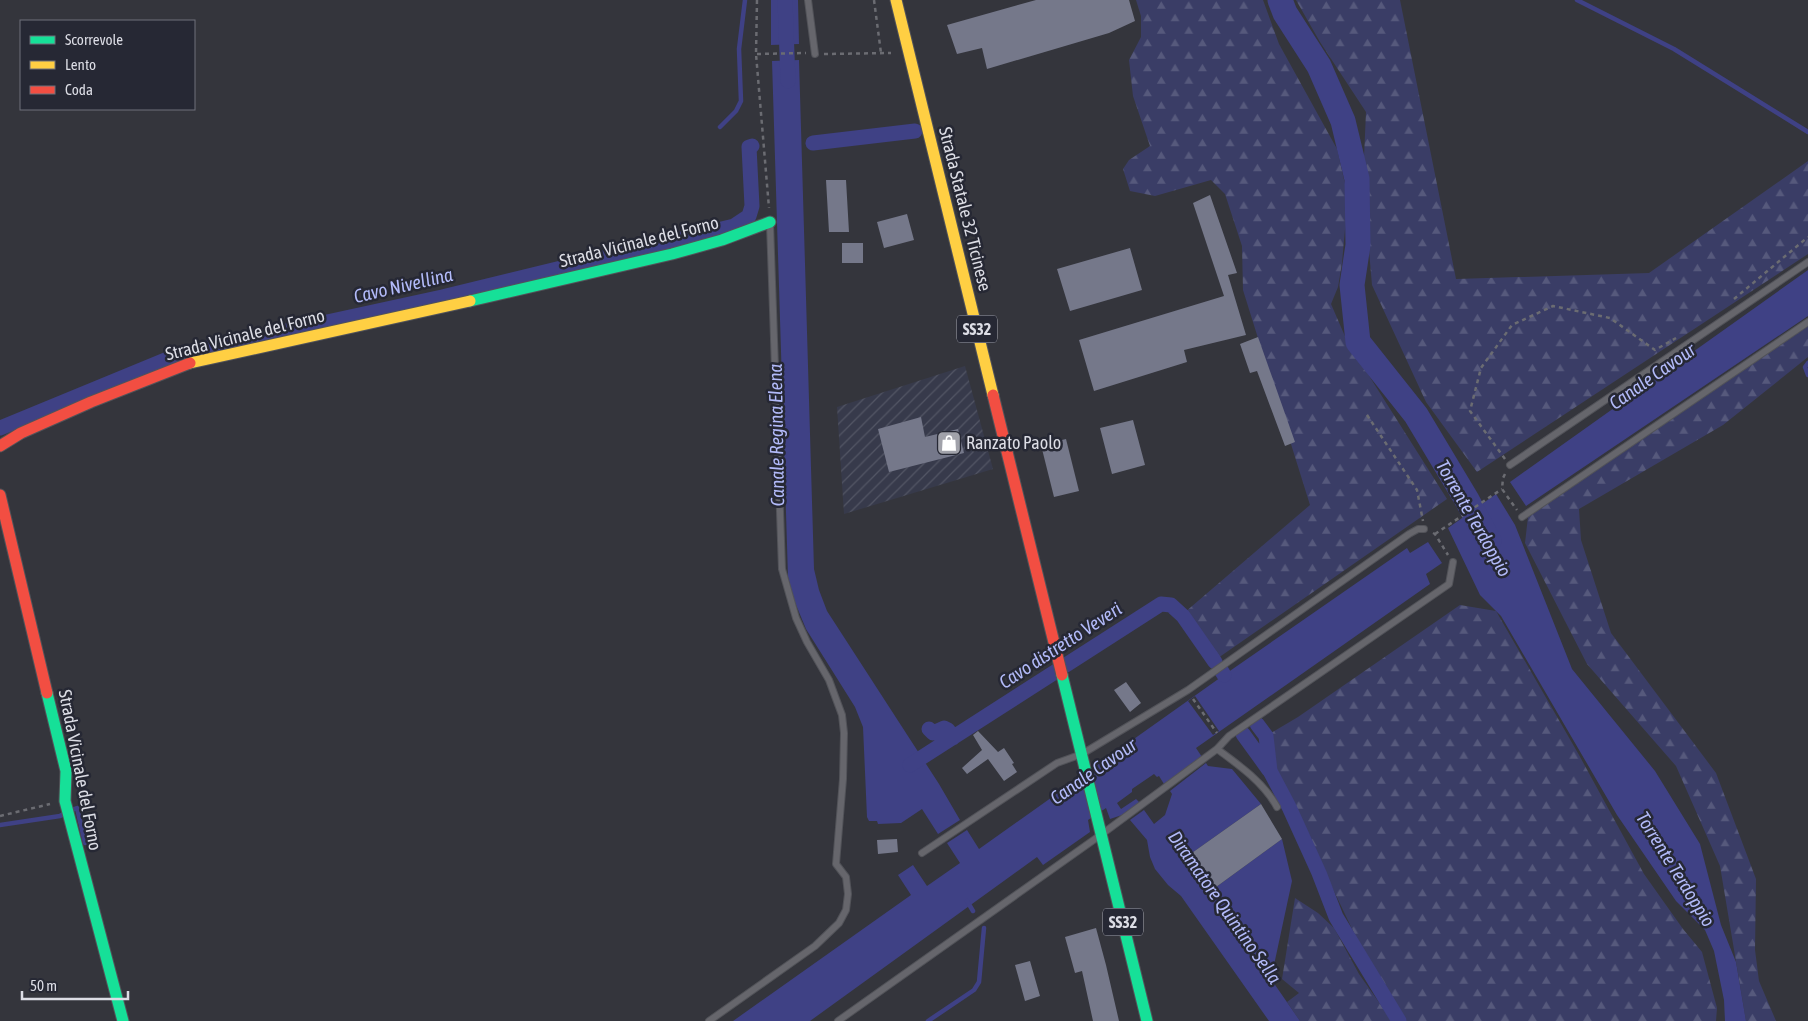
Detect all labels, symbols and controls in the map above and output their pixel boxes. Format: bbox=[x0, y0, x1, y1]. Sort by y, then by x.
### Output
legend bbox=[20, 20, 195, 110]
text: Scorrevole bbox=[65, 31, 123, 48]
text: Lento bbox=[65, 56, 96, 73]
text: Coda bbox=[65, 81, 93, 98]
street label: Strada Statale 32 Ticinese bbox=[935, 125, 996, 293]
street label: Strada Vicinale del Forno bbox=[557, 212, 721, 271]
water label: Cavo Nivellina bbox=[351, 263, 455, 307]
street label: Strada Vicinale del Forno bbox=[163, 305, 327, 364]
road number: SS32 bbox=[957, 316, 997, 342]
water label: Canale Cavour bbox=[1605, 337, 1700, 414]
water label: Canale Regina Elena bbox=[764, 363, 788, 507]
shop icon: Ranzato Paolo bbox=[936, 430, 962, 456]
place label: Ranzato Paolo bbox=[966, 432, 1061, 453]
water label: Torrente Terdoppio bbox=[1432, 456, 1516, 580]
water label: Cavo distretto Veveri bbox=[995, 597, 1125, 693]
street label: Strada Vicinale del Forno bbox=[55, 688, 106, 852]
water label: Canale Cavour bbox=[1046, 732, 1141, 809]
water label: Torrente Terdoppio bbox=[1632, 808, 1720, 931]
water label: Diramatore Quintino Sella bbox=[1164, 826, 1286, 988]
road number: SS32 bbox=[1103, 909, 1143, 936]
scale bar bbox=[22, 968, 129, 1000]
text: 50 m bbox=[30, 977, 57, 994]

